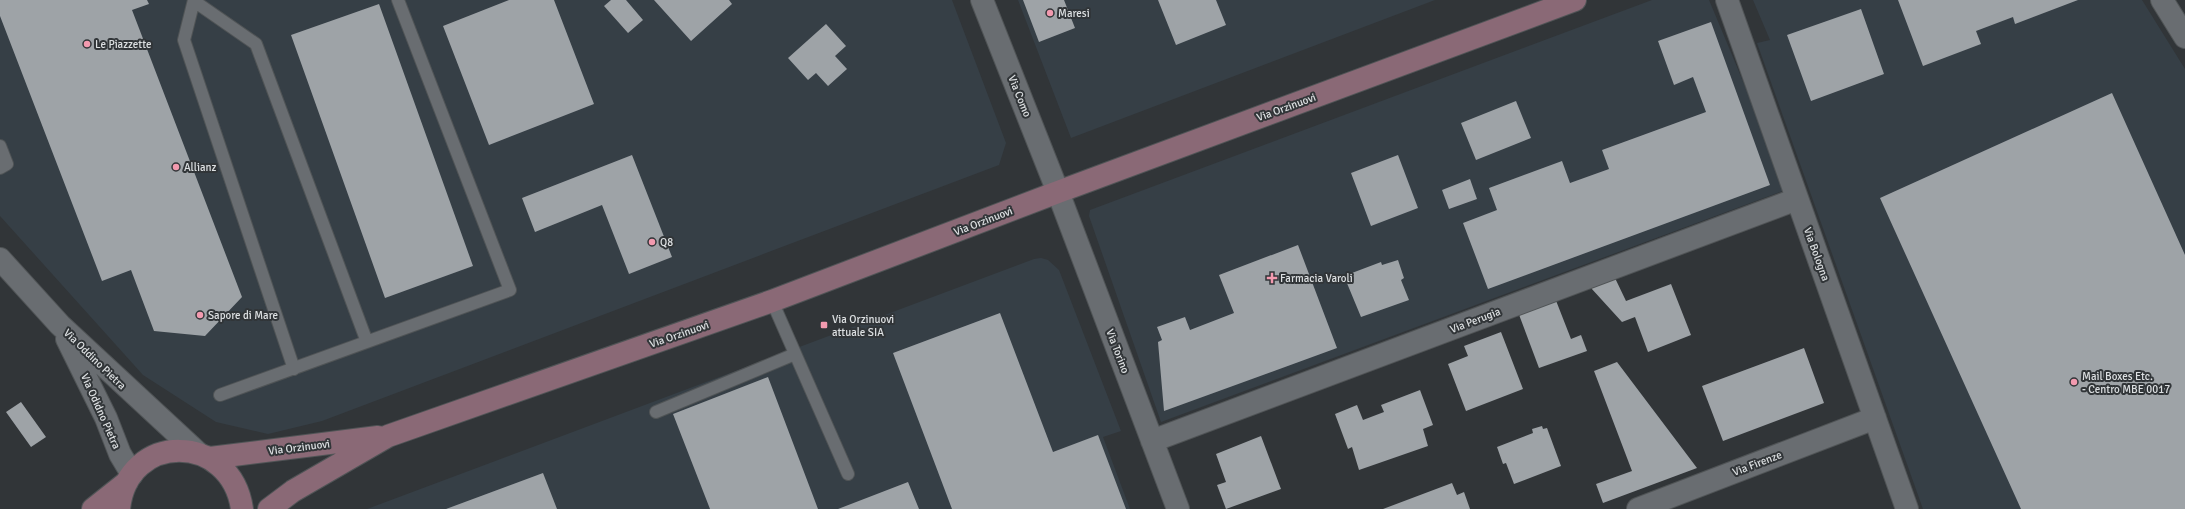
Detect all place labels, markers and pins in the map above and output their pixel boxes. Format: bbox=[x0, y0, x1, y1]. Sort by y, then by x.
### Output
place label: Maresi bbox=[1058, 7, 1090, 20]
marker: Maresi bbox=[1045, 8, 1055, 18]
place label: Le Piazzette bbox=[95, 38, 151, 51]
marker: Le Piazzette bbox=[82, 39, 92, 49]
place label: Allianz bbox=[184, 161, 216, 174]
marker: Allianz bbox=[171, 162, 181, 172]
place label: Q8 bbox=[660, 236, 673, 249]
marker: Q8 bbox=[647, 237, 657, 247]
place label: Farmacia Varoli bbox=[1280, 272, 1353, 285]
marker: Farmacia Varoli bbox=[1267, 273, 1277, 283]
place label: Sapore di Mare bbox=[208, 309, 278, 322]
marker: Sapore di Mare bbox=[195, 310, 205, 320]
place label: Via Orzinuovi attuale SIA bbox=[832, 313, 894, 339]
marker: Via Orzinuovi attuale SIA bbox=[819, 320, 829, 330]
place label: Mail Boxes Etc. - Centro MBE 0017 bbox=[2082, 370, 2170, 396]
marker: Mail Boxes Etc. - Centro MBE 0017 bbox=[2069, 377, 2079, 387]

